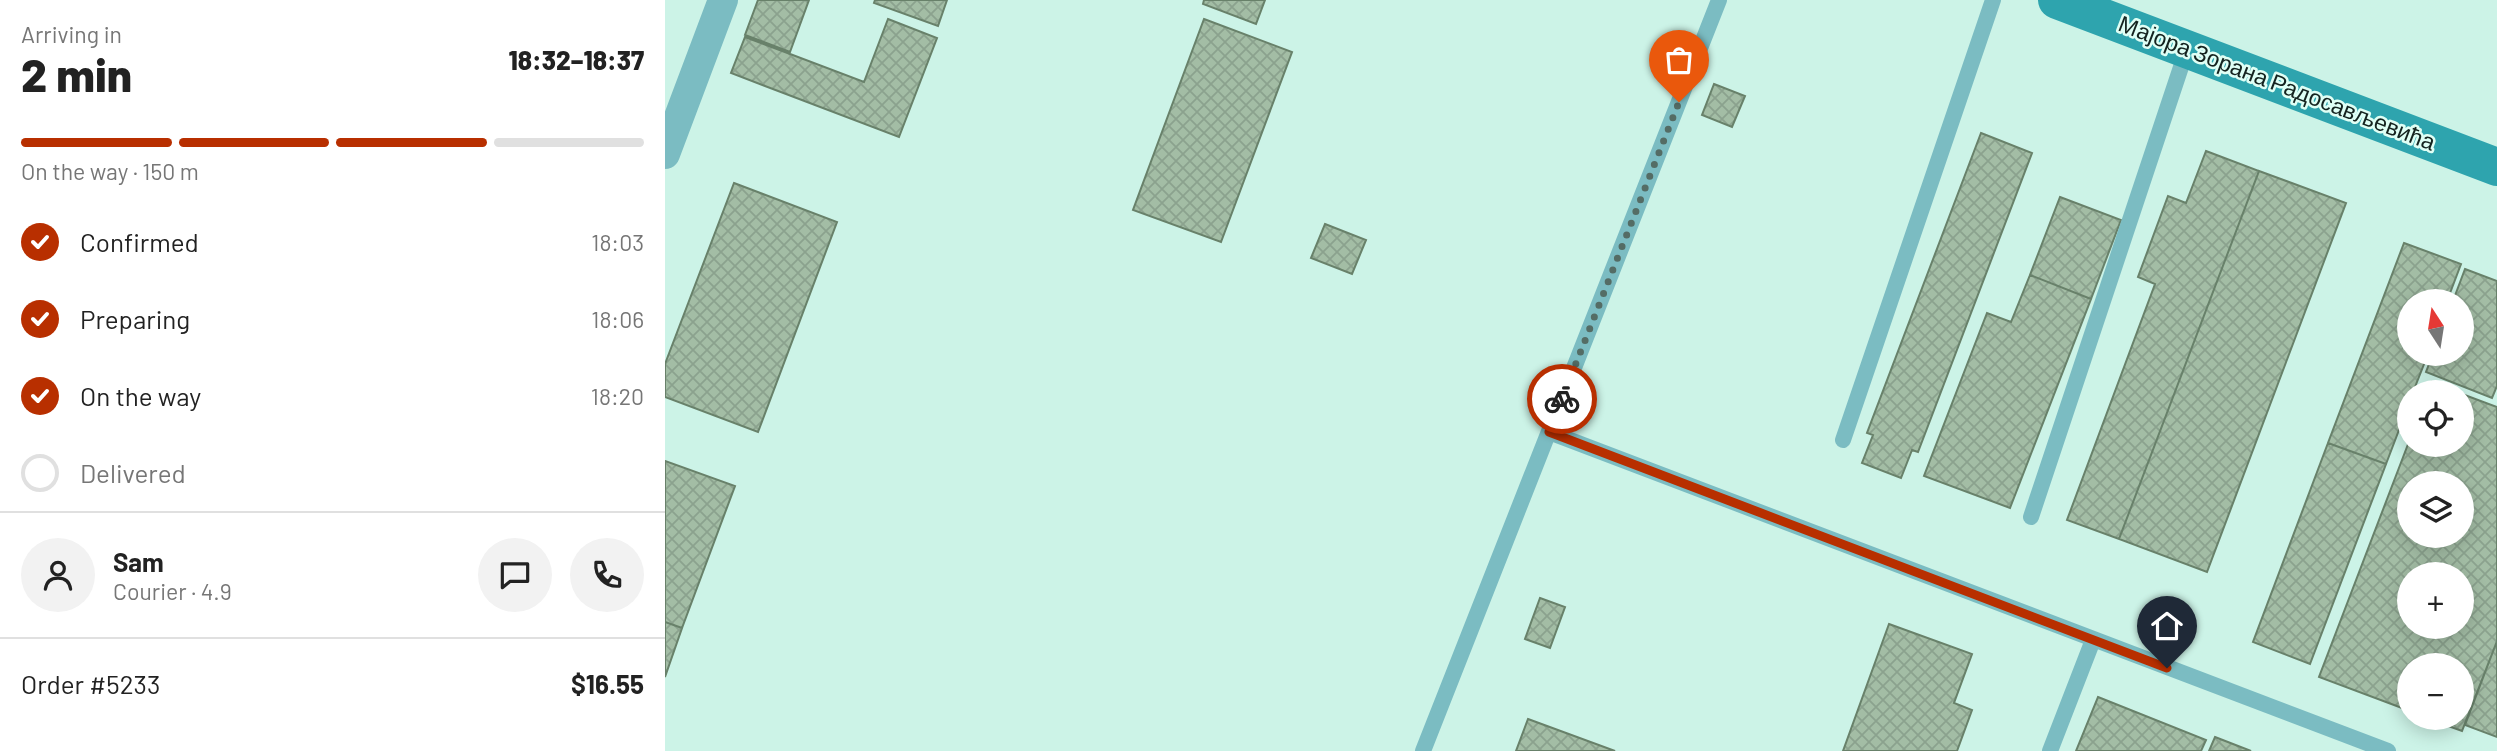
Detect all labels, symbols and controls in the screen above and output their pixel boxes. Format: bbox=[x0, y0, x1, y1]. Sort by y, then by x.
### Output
street label: Мајора Зорана Радосављевића bbox=[2115, 9, 2440, 156]
text: Arriving in bbox=[21, 20, 122, 48]
pin bbox=[1649, 30, 1709, 102]
icon: bag bbox=[1660, 41, 1698, 79]
text: 18:32–18:37 bbox=[509, 44, 644, 75]
text: 2 min bbox=[21, 46, 132, 101]
text: On the way · 150 m bbox=[21, 157, 199, 185]
icon: check bbox=[21, 223, 59, 261]
text: Confirmed bbox=[80, 226, 199, 257]
text: 18:03 bbox=[591, 228, 644, 256]
north arrow bbox=[2397, 289, 2475, 366]
map controls bbox=[2397, 289, 2474, 730]
icon: check bbox=[21, 300, 59, 338]
text: Preparing bbox=[80, 303, 190, 334]
text: 18:06 bbox=[591, 305, 644, 333]
courier bbox=[1527, 364, 1597, 434]
icon: check bbox=[21, 377, 59, 415]
text: On the way bbox=[80, 380, 201, 411]
icon: bike bbox=[1543, 380, 1581, 418]
button: locate bbox=[2397, 380, 2474, 457]
text: 18:20 bbox=[591, 382, 644, 410]
text: Delivered bbox=[80, 457, 186, 488]
button: layers bbox=[2397, 471, 2474, 548]
button: person bbox=[21, 538, 95, 612]
button: chat bbox=[478, 538, 552, 612]
button: phone bbox=[570, 538, 644, 612]
text: Sam bbox=[113, 546, 164, 577]
button: + bbox=[2397, 562, 2474, 639]
text: Courier · 4.9 bbox=[113, 577, 232, 605]
pin bbox=[2137, 596, 2197, 668]
icon: home bbox=[2148, 607, 2186, 645]
button: − bbox=[2397, 653, 2474, 730]
text: Order #5233 bbox=[21, 668, 160, 699]
text: $16.55 bbox=[571, 668, 644, 699]

